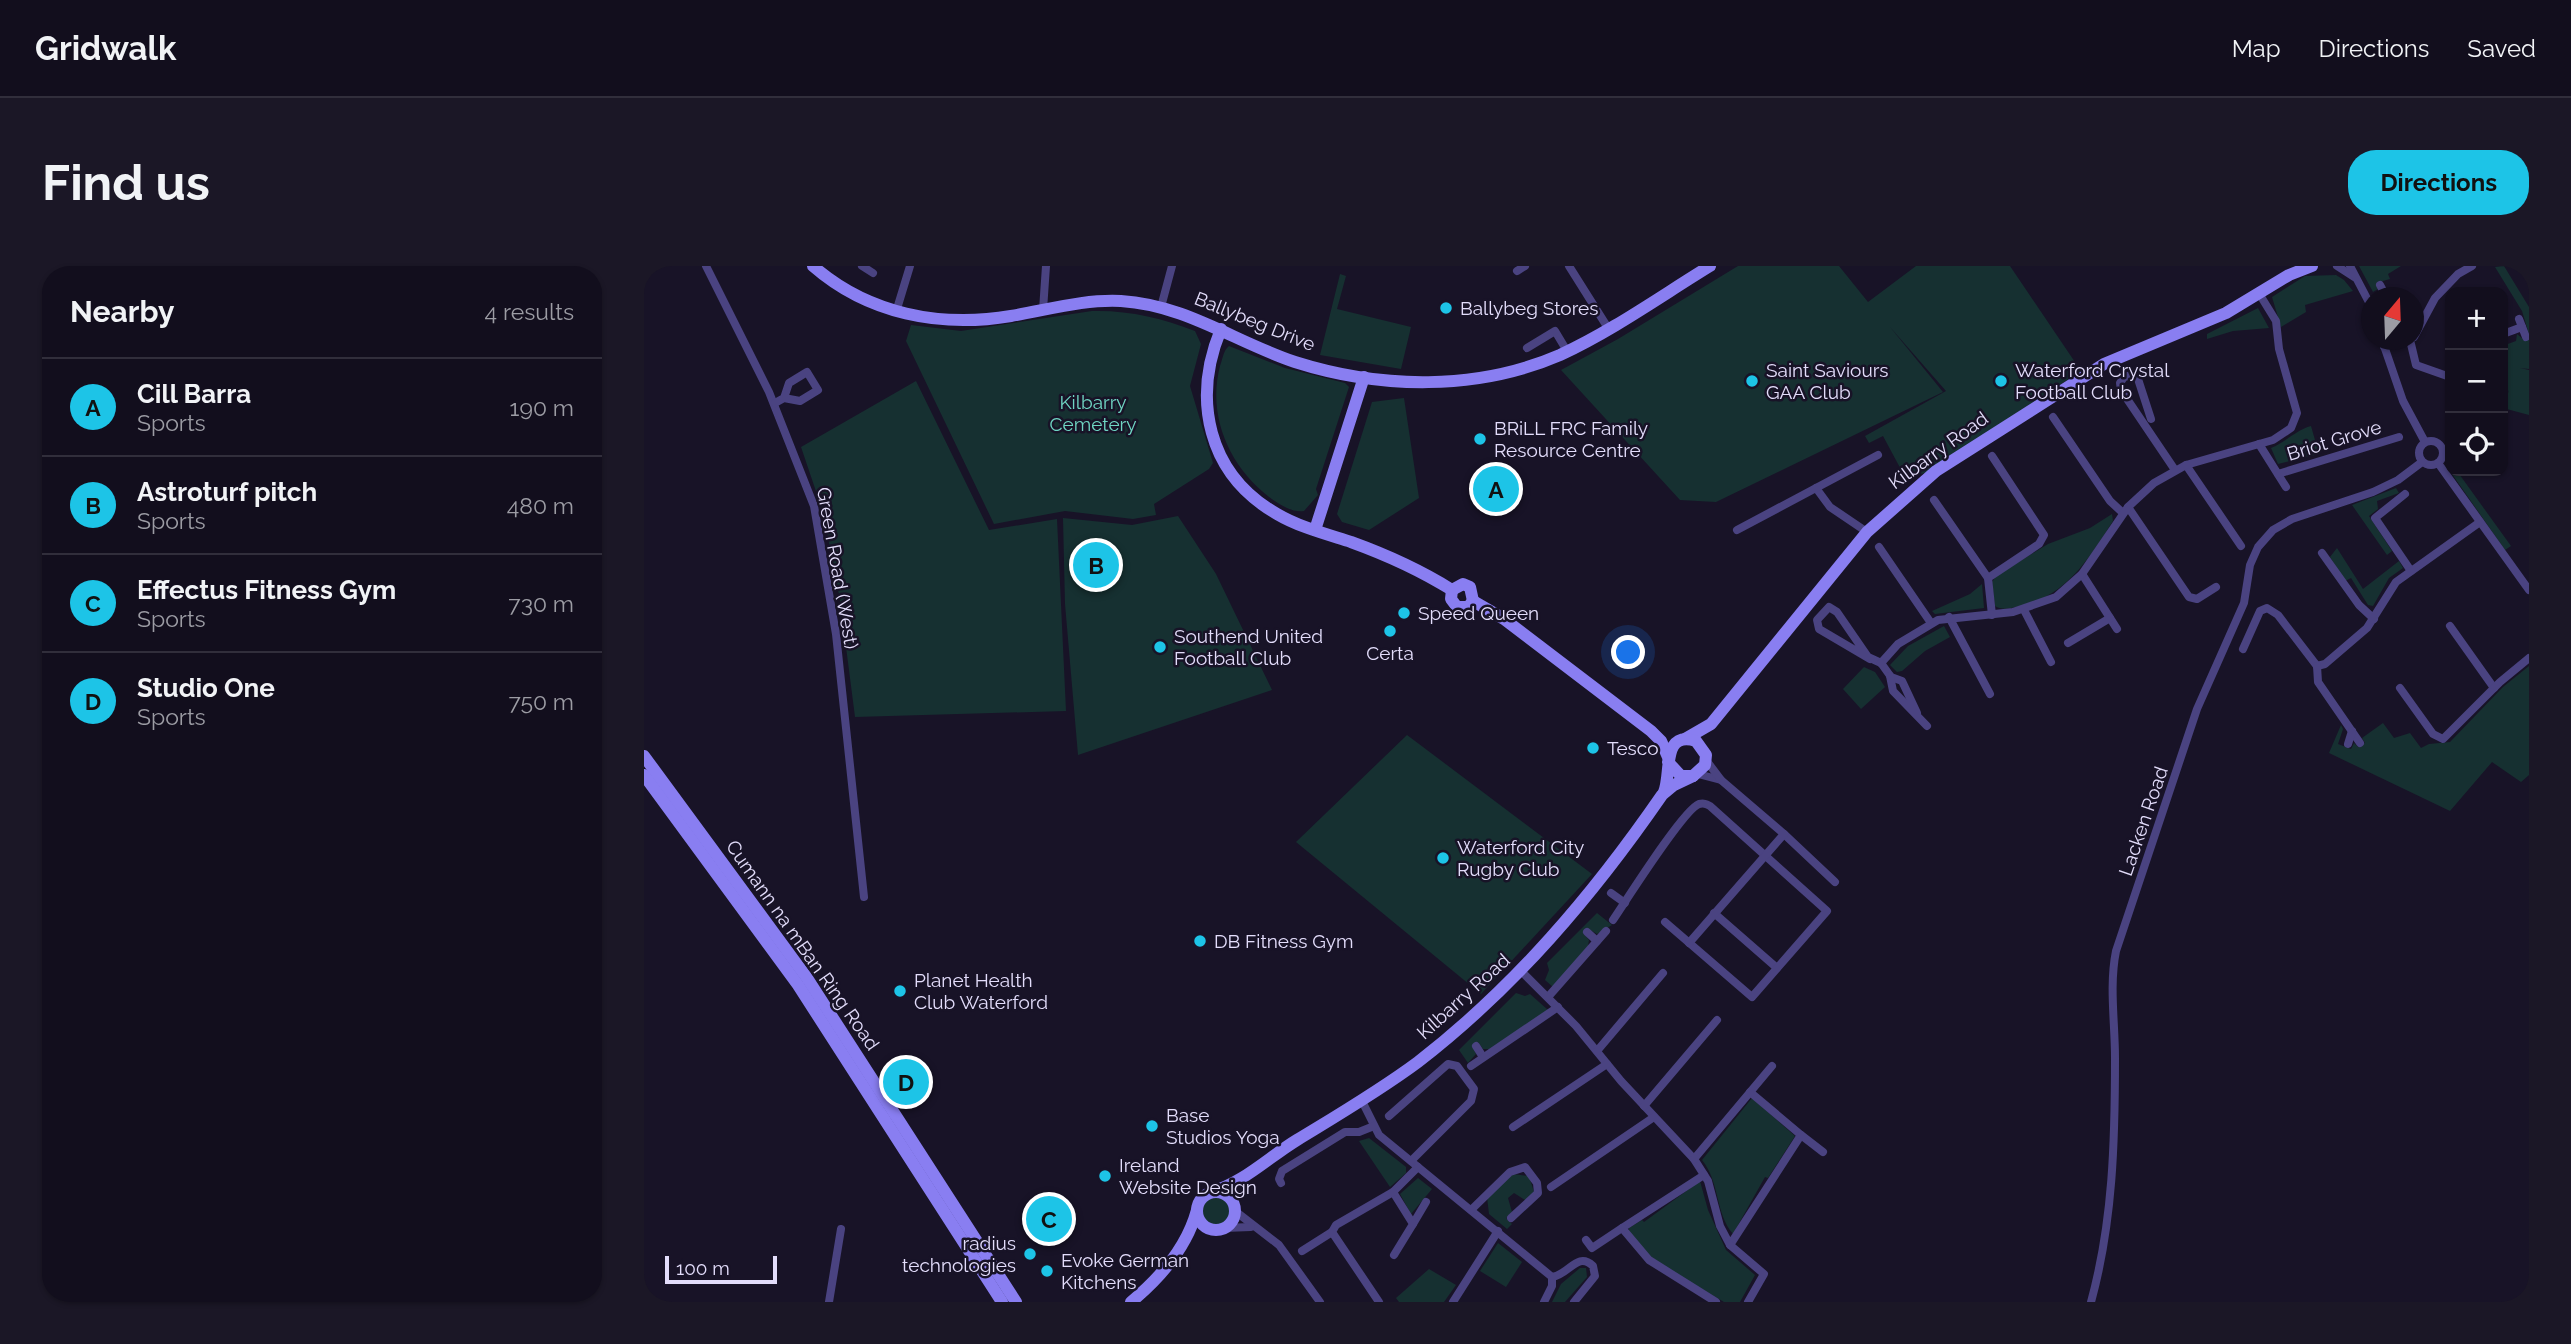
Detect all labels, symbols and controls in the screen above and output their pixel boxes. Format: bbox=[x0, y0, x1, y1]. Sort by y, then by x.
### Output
text: Gridwalk bbox=[35, 29, 176, 68]
text: Map bbox=[2232, 34, 2281, 63]
text: Directions bbox=[2319, 34, 2429, 63]
text: Saved bbox=[2467, 34, 2536, 63]
button: Directions bbox=[2348, 150, 2529, 215]
text: Find us bbox=[42, 154, 210, 211]
street label: Ballybeg Drive bbox=[1191, 287, 1319, 355]
north arrow bbox=[2361, 287, 2424, 350]
map controls bbox=[2445, 287, 2508, 476]
button: + bbox=[2445, 287, 2508, 350]
text: Nearby bbox=[70, 294, 174, 329]
place label: Ballybeg Stores bbox=[1460, 297, 1598, 319]
text: 4 results bbox=[485, 298, 574, 325]
marker: Ballybeg Stores bbox=[1438, 300, 1454, 316]
button: − bbox=[2445, 350, 2508, 413]
place label: Saint Saviours GAA Club bbox=[1766, 359, 1889, 403]
place label: Waterford Crystal Football Club bbox=[2015, 359, 2170, 403]
marker: Saint Saviours GAA Club bbox=[1744, 373, 1760, 389]
marker: Waterford Crystal Football Club bbox=[1993, 373, 2009, 389]
text: Cill Barra bbox=[137, 379, 251, 409]
park label: Kilbarry Cemetery bbox=[1049, 391, 1137, 435]
text: A bbox=[85, 394, 101, 421]
text: 190 m bbox=[510, 394, 574, 421]
street label: Kilbarry Road bbox=[1884, 407, 1992, 493]
text: Sports bbox=[137, 409, 206, 436]
button: locate bbox=[2445, 413, 2508, 476]
street label: Briot Grove bbox=[2284, 415, 2384, 465]
place label: BRiLL FRC Family Resource Centre bbox=[1494, 417, 1648, 461]
marker: BRiLL FRC Family Resource Centre bbox=[1472, 431, 1488, 447]
pin: A bbox=[1473, 463, 1519, 515]
text: Astroturf pitch bbox=[137, 477, 317, 507]
street label: Green Road (West) bbox=[813, 485, 863, 651]
text: B bbox=[85, 492, 101, 519]
text: 480 m bbox=[507, 492, 574, 519]
text: Sports bbox=[137, 507, 206, 534]
pin: B bbox=[1073, 539, 1119, 591]
text: Effectus Fitness Gym bbox=[137, 575, 396, 605]
text: C bbox=[85, 590, 101, 617]
text: 730 m bbox=[508, 590, 574, 617]
place label: Speed Queen bbox=[1418, 602, 1539, 624]
text: Sports bbox=[137, 605, 206, 632]
marker: Speed Queen bbox=[1396, 605, 1412, 621]
marker: Certa bbox=[1382, 623, 1398, 639]
place label: Southend United Football Club bbox=[1174, 625, 1323, 669]
your location bbox=[1611, 635, 1645, 669]
marker: Southend United Football Club bbox=[1152, 639, 1168, 655]
place label: Certa bbox=[1366, 642, 1414, 664]
text: Studio One bbox=[137, 673, 275, 703]
text: D bbox=[85, 688, 101, 715]
text: 750 m bbox=[508, 688, 574, 715]
text: Sports bbox=[137, 703, 206, 730]
place label: Tesco bbox=[1607, 737, 1658, 759]
marker: Tesco bbox=[1585, 740, 1601, 756]
street label: Lacken Road bbox=[2114, 763, 2172, 879]
street label: Cumann na mBan Ring Road bbox=[722, 836, 884, 1054]
place label: Waterford City Rugby Club bbox=[1457, 836, 1584, 880]
marker: Waterford City Rugby Club bbox=[1435, 850, 1451, 866]
place label: DB Fitness Gym bbox=[1214, 930, 1353, 952]
marker: DB Fitness Gym bbox=[1192, 933, 1208, 949]
street label: Kilbarry Road bbox=[1412, 949, 1514, 1043]
place label: Planet Health Club Waterford bbox=[914, 969, 1048, 1013]
marker: Planet Health Club Waterford bbox=[892, 983, 908, 999]
pin: D bbox=[883, 1056, 929, 1108]
place label: Base Studios Yoga bbox=[1166, 1104, 1280, 1148]
marker: Base Studios Yoga bbox=[1144, 1118, 1160, 1134]
place label: Ireland Website Design bbox=[1119, 1154, 1257, 1198]
marker: Ireland Website Design bbox=[1097, 1168, 1113, 1184]
pin: C bbox=[1026, 1193, 1072, 1245]
place label: radius technologies bbox=[902, 1232, 1016, 1276]
marker: radius technologies bbox=[1022, 1246, 1038, 1262]
place label: Evoke German Kitchens bbox=[1061, 1249, 1189, 1293]
scale bar bbox=[665, 1253, 777, 1285]
text: 100 m bbox=[676, 1257, 730, 1279]
marker: Evoke German Kitchens bbox=[1039, 1263, 1055, 1279]

